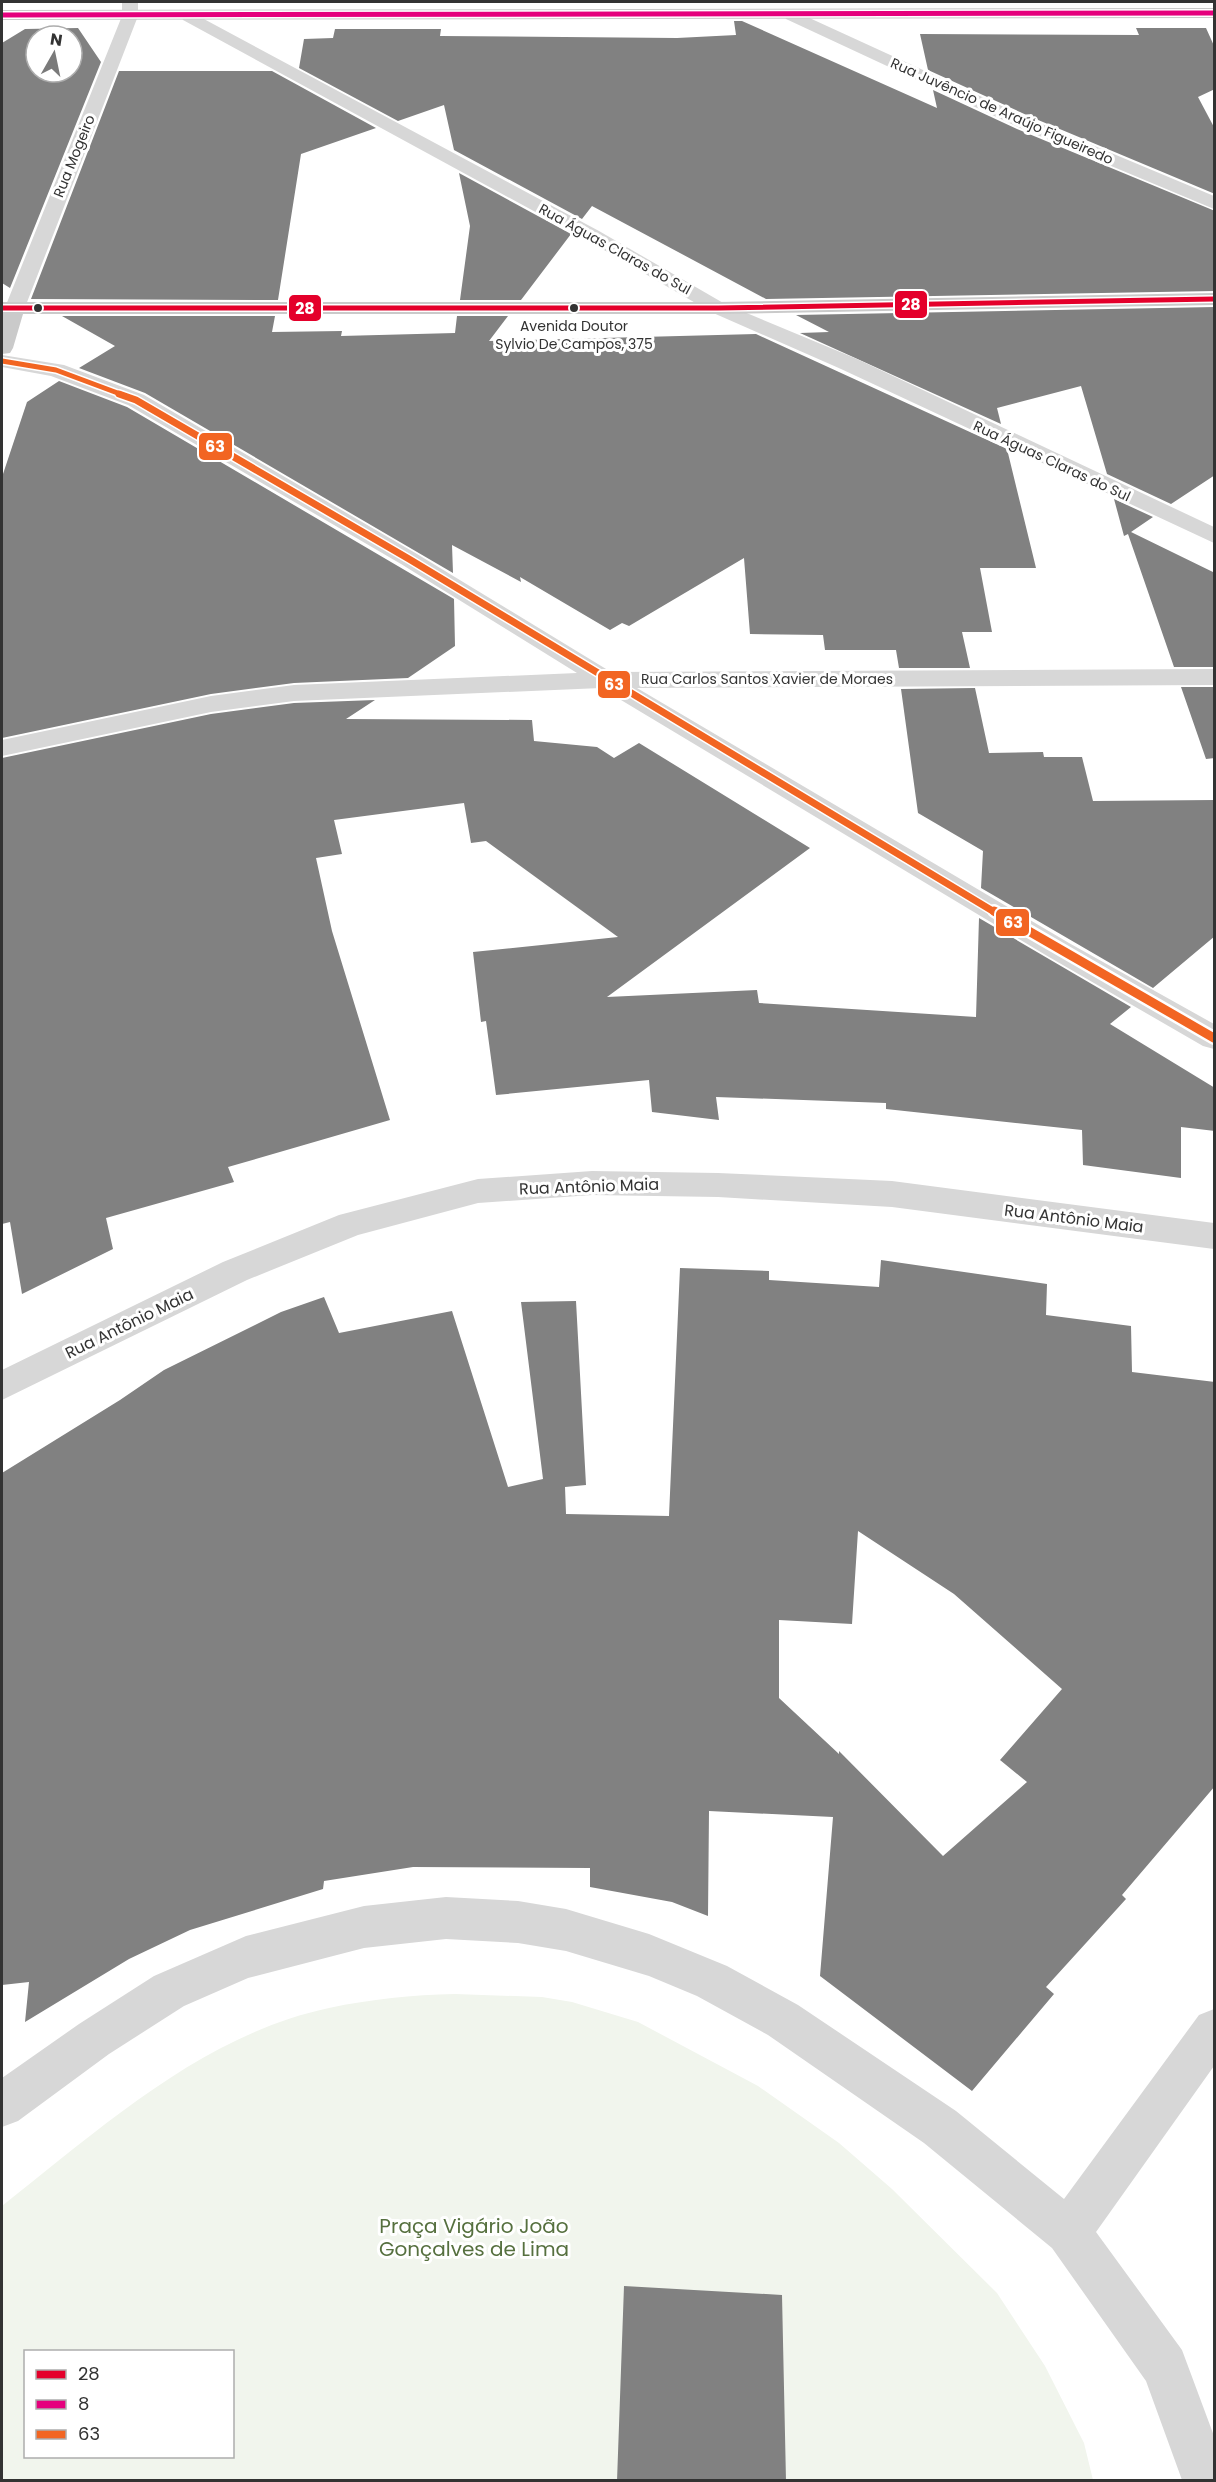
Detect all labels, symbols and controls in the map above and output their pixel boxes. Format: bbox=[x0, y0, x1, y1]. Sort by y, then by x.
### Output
north arrow bbox=[24, 24, 84, 84]
text: N bbox=[49, 27, 64, 52]
street label: Rua Juvêncio de Araújo Figueiredo bbox=[888, 53, 1116, 169]
street label: Rua Mogeiro bbox=[48, 112, 100, 200]
street label: Rua Águas Claras do Sul bbox=[535, 199, 695, 299]
line badge: 28 bbox=[894, 290, 928, 319]
text: 28 bbox=[901, 293, 921, 316]
line badge: 28 bbox=[288, 294, 322, 322]
text: 28 bbox=[295, 297, 315, 320]
unlabelled marker bbox=[32, 302, 44, 314]
marker: Avenida Doutor Sylvio De Campos, 375 bbox=[568, 302, 580, 314]
place label: Avenida Doutor Sylvio De Campos, 375 bbox=[495, 316, 653, 354]
street label: Rua Águas Claras do Sul bbox=[970, 416, 1134, 506]
line badge: 63 bbox=[198, 432, 233, 461]
text: 63 bbox=[205, 435, 225, 458]
street label: Rua Carlos Santos Xavier de Moraes bbox=[641, 669, 893, 689]
line badge: 63 bbox=[597, 670, 631, 699]
text: 63 bbox=[604, 673, 624, 696]
line badge: 63 bbox=[995, 908, 1030, 937]
text: 63 bbox=[1003, 911, 1023, 934]
street label: Rua Antônio Maia bbox=[519, 1173, 659, 1200]
street label: Rua Antônio Maia bbox=[1003, 1199, 1145, 1238]
street label: Rua Antônio Maia bbox=[61, 1282, 197, 1365]
park label: Praça Vigário João Gonçalves de Lima bbox=[379, 2212, 569, 2263]
legend bbox=[24, 2350, 234, 2458]
text: 28 bbox=[78, 2361, 100, 2386]
text: 8 bbox=[78, 2391, 89, 2416]
text: 63 bbox=[78, 2421, 100, 2446]

